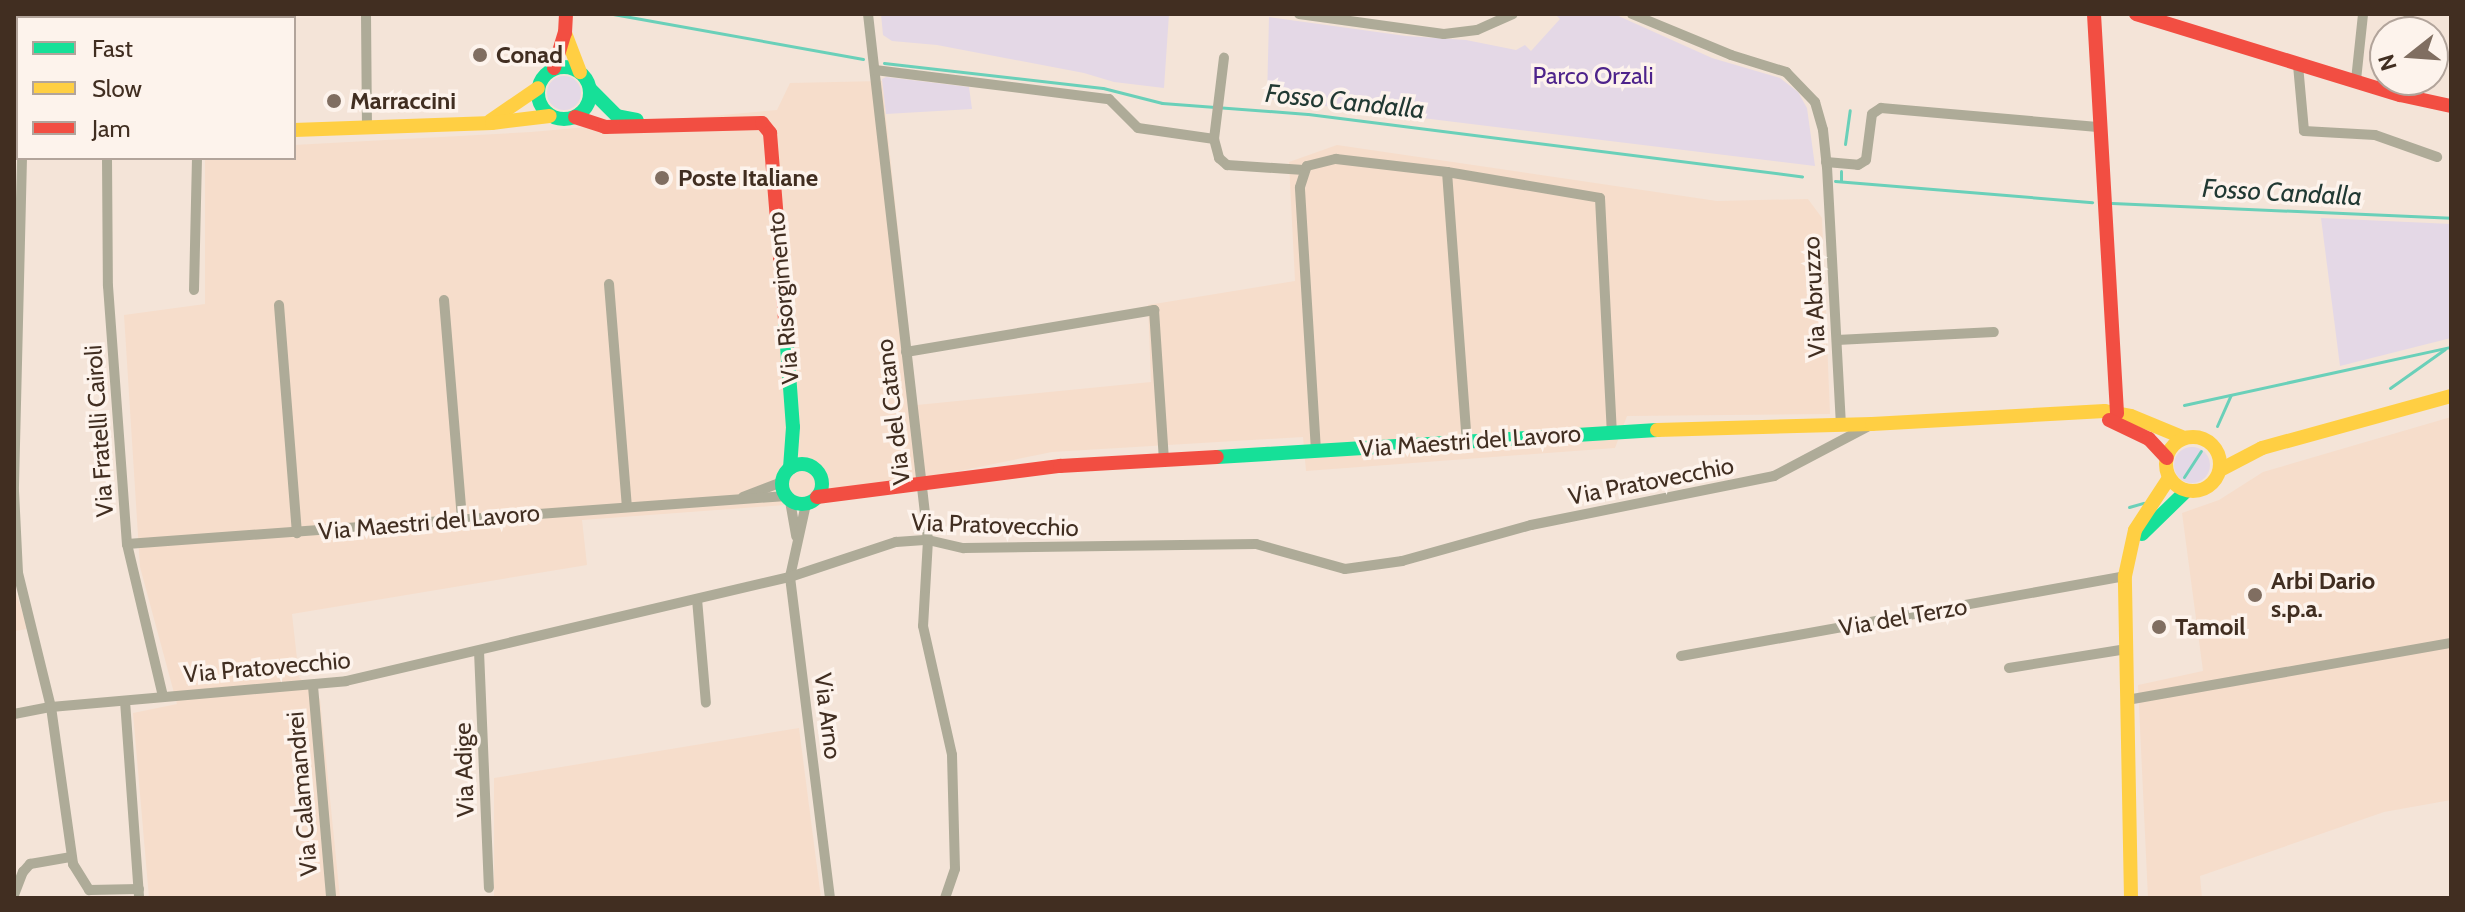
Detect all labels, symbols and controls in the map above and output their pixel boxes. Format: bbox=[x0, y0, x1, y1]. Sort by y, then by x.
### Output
legend bbox=[16, 16, 296, 160]
north arrow bbox=[2369, 16, 2449, 96]
text: Fast bbox=[92, 34, 133, 63]
place label: Conad bbox=[496, 41, 563, 69]
marker: Conad bbox=[471, 46, 489, 64]
text: N bbox=[2372, 51, 2403, 74]
park label: Parco Orzali bbox=[1533, 62, 1653, 90]
text: Slow bbox=[92, 74, 142, 103]
water label: Fosso Candalla bbox=[1264, 78, 1426, 126]
place label: Marraccini bbox=[350, 87, 456, 115]
marker: Marraccini bbox=[325, 92, 343, 110]
text: Jam bbox=[92, 114, 130, 143]
place label: Poste Italiane bbox=[678, 164, 818, 192]
marker: Poste Italiane bbox=[653, 169, 671, 187]
water label: Fosso Candalla bbox=[2201, 173, 2363, 213]
street label: Via Risorgimento bbox=[761, 211, 805, 385]
street label: Via Abruzzo bbox=[1796, 236, 1832, 358]
street label: Via del Catano bbox=[870, 337, 916, 487]
street label: Via Fratelli Cairoli bbox=[79, 344, 119, 518]
street label: Via Maestri del Lavoro bbox=[1358, 419, 1582, 463]
street label: Via Pratovecchio bbox=[1566, 451, 1736, 511]
street label: Via Maestri del Lavoro bbox=[317, 498, 541, 546]
street label: Via Pratovecchio bbox=[911, 508, 1079, 542]
place label: Arbi Dario s.p.a. bbox=[2271, 567, 2375, 623]
marker: Arbi Dario s.p.a. bbox=[2246, 586, 2264, 604]
street label: Via del Terzo bbox=[1837, 592, 1969, 642]
place label: Tamoil bbox=[2175, 613, 2246, 641]
marker: Tamoil bbox=[2150, 618, 2168, 636]
street label: Via Pratovecchio bbox=[182, 645, 352, 689]
street label: Via Arno bbox=[808, 671, 848, 761]
street label: Via Calamandrei bbox=[280, 710, 324, 878]
street label: Via Adige bbox=[448, 722, 480, 818]

